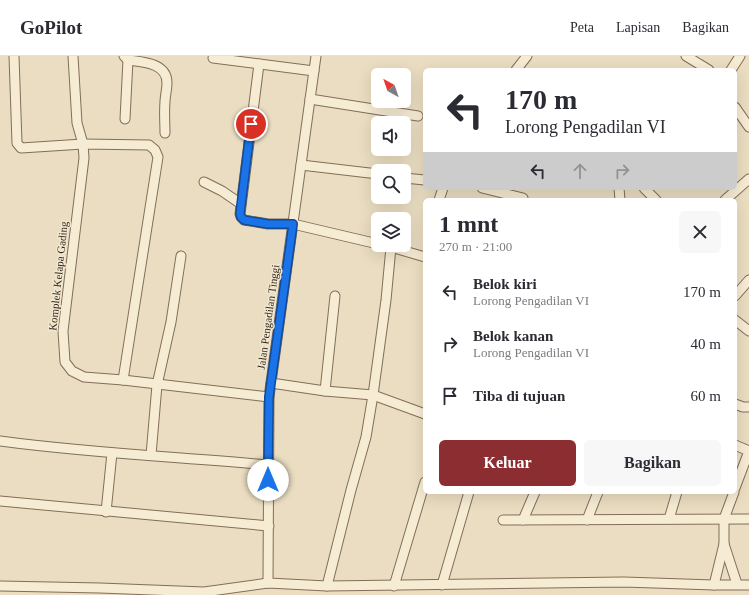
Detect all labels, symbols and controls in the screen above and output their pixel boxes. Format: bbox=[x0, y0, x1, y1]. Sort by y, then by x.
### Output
text: GoPilot bbox=[20, 17, 82, 38]
text: Peta bbox=[570, 20, 594, 35]
text: Lapisan bbox=[616, 20, 660, 35]
text: Bagikan bbox=[682, 20, 729, 35]
north arrow bbox=[371, 68, 411, 108]
map controls bbox=[371, 68, 411, 252]
icon: left bbox=[439, 84, 491, 136]
text: 170 m bbox=[505, 84, 577, 115]
pin bbox=[234, 107, 268, 141]
icon: arrive bbox=[240, 113, 262, 135]
button: sound bbox=[371, 116, 411, 156]
text: Lorong Pengadilan VI bbox=[505, 117, 666, 137]
icon: left bbox=[527, 160, 549, 182]
icon: ahead bbox=[569, 160, 591, 182]
icon: right bbox=[611, 160, 633, 182]
button: search bbox=[371, 164, 411, 204]
text: 1 mnt bbox=[439, 211, 498, 237]
button: close bbox=[679, 211, 721, 253]
button: layers bbox=[371, 212, 411, 252]
street label: Komplek Kelapa Gading bbox=[46, 220, 70, 331]
text: 270 m · 21:00 bbox=[439, 239, 512, 254]
street label: Jalan Pengadilan Tinggi bbox=[255, 264, 281, 370]
text: Belok kiri bbox=[473, 276, 537, 292]
icon: left bbox=[439, 281, 461, 303]
text: 170 m bbox=[683, 284, 721, 300]
text: Lorong Pengadilan VI bbox=[473, 293, 589, 308]
text: Belok kanan bbox=[473, 328, 553, 344]
icon: right bbox=[439, 333, 461, 355]
text: 40 m bbox=[691, 336, 721, 352]
text: Lorong Pengadilan VI bbox=[473, 345, 589, 360]
icon: arrive bbox=[439, 385, 461, 407]
text: Tiba di tujuan bbox=[473, 388, 565, 404]
text: 60 m bbox=[691, 388, 721, 404]
button: Keluar bbox=[439, 440, 576, 486]
button: Bagikan bbox=[584, 440, 721, 486]
position arrow bbox=[247, 459, 289, 501]

